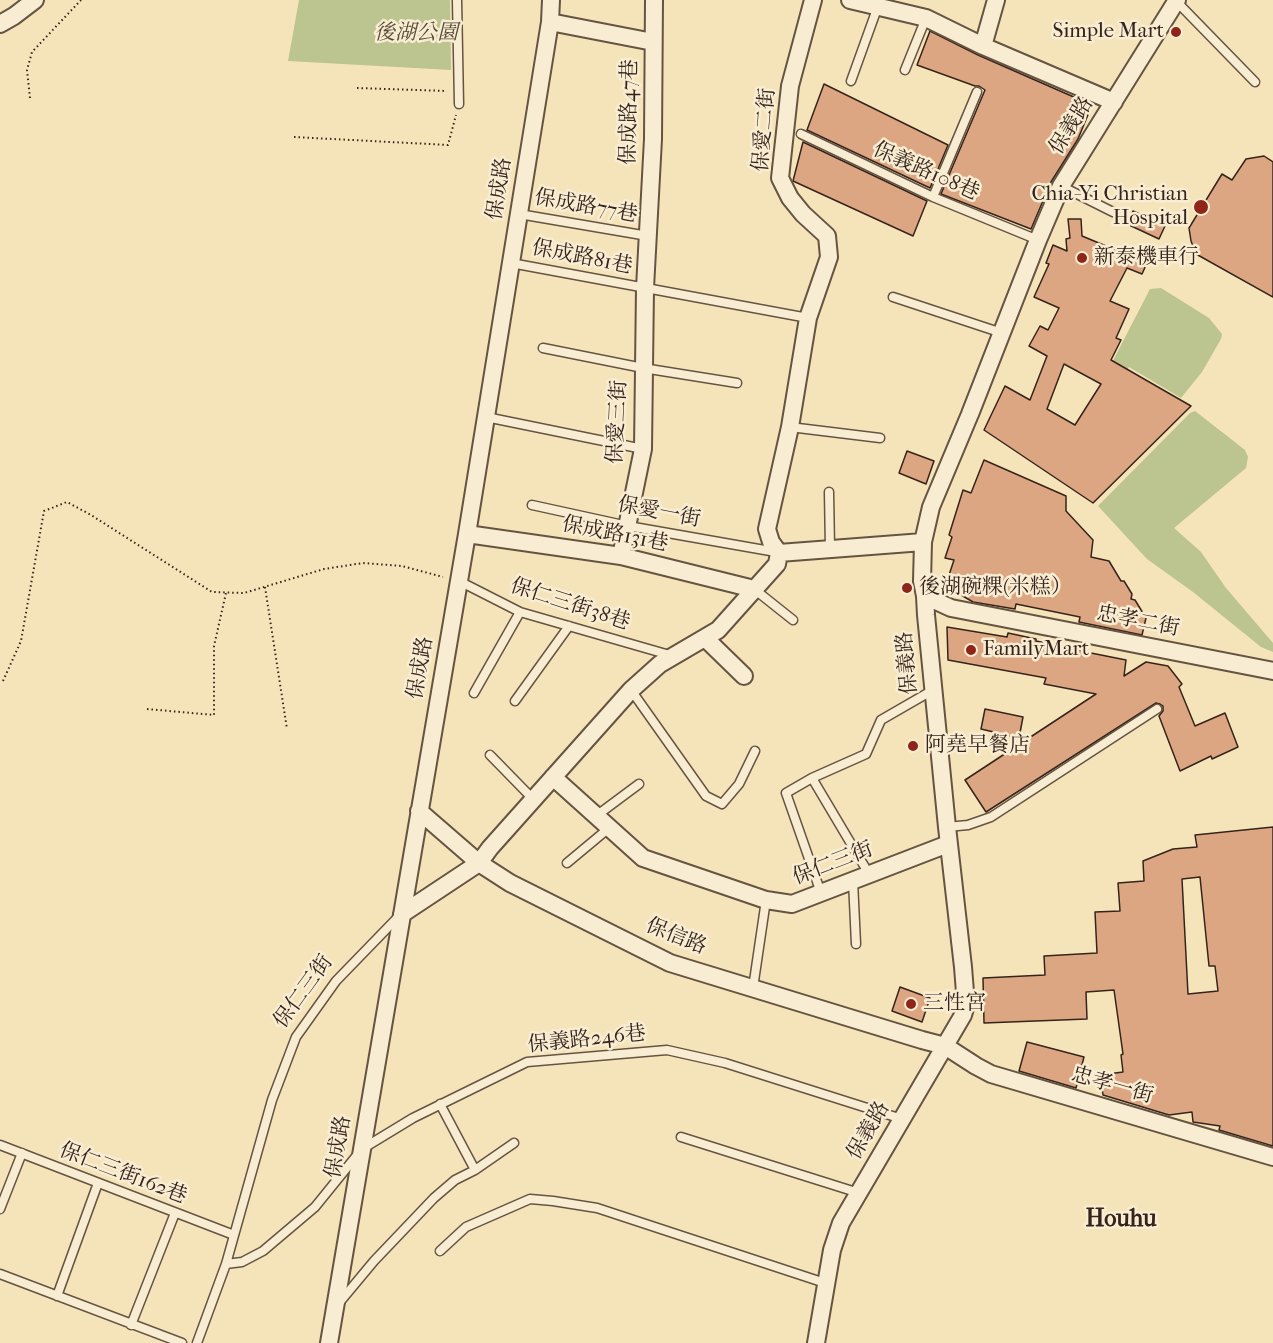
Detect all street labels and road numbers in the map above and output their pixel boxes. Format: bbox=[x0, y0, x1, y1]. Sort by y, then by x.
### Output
street label: 保成路47巷 bbox=[616, 59, 644, 165]
street label: 保愛二街 bbox=[749, 87, 781, 173]
street label: 保義路 bbox=[1045, 93, 1099, 159]
street label: 保義路108巷 bbox=[869, 137, 983, 207]
street label: 保成路 bbox=[483, 156, 517, 222]
street label: 保成路77巷 bbox=[532, 186, 640, 228]
street label: 保成路81巷 bbox=[530, 236, 634, 280]
street label: 保愛三街 bbox=[603, 379, 633, 465]
street label: 保愛一街 bbox=[615, 493, 703, 533]
street label: 保成路131巷 bbox=[560, 512, 670, 558]
street label: 保仁三街38巷 bbox=[507, 574, 633, 636]
street label: 忠孝二街 bbox=[1094, 602, 1182, 642]
street label: 保義路 bbox=[893, 631, 923, 695]
street label: 保成路 bbox=[403, 635, 439, 701]
street label: 保仁三街 bbox=[789, 837, 877, 891]
street label: 保信路 bbox=[642, 914, 710, 960]
street label: 保仁三街 bbox=[269, 951, 339, 1033]
street label: 保義路246巷 bbox=[527, 1021, 647, 1059]
street label: 忠孝一街 bbox=[1068, 1062, 1156, 1110]
street label: 保義路 bbox=[842, 1097, 896, 1165]
street label: 保成路 bbox=[321, 1114, 357, 1180]
street label: 保仁三街162巷 bbox=[56, 1138, 190, 1210]

